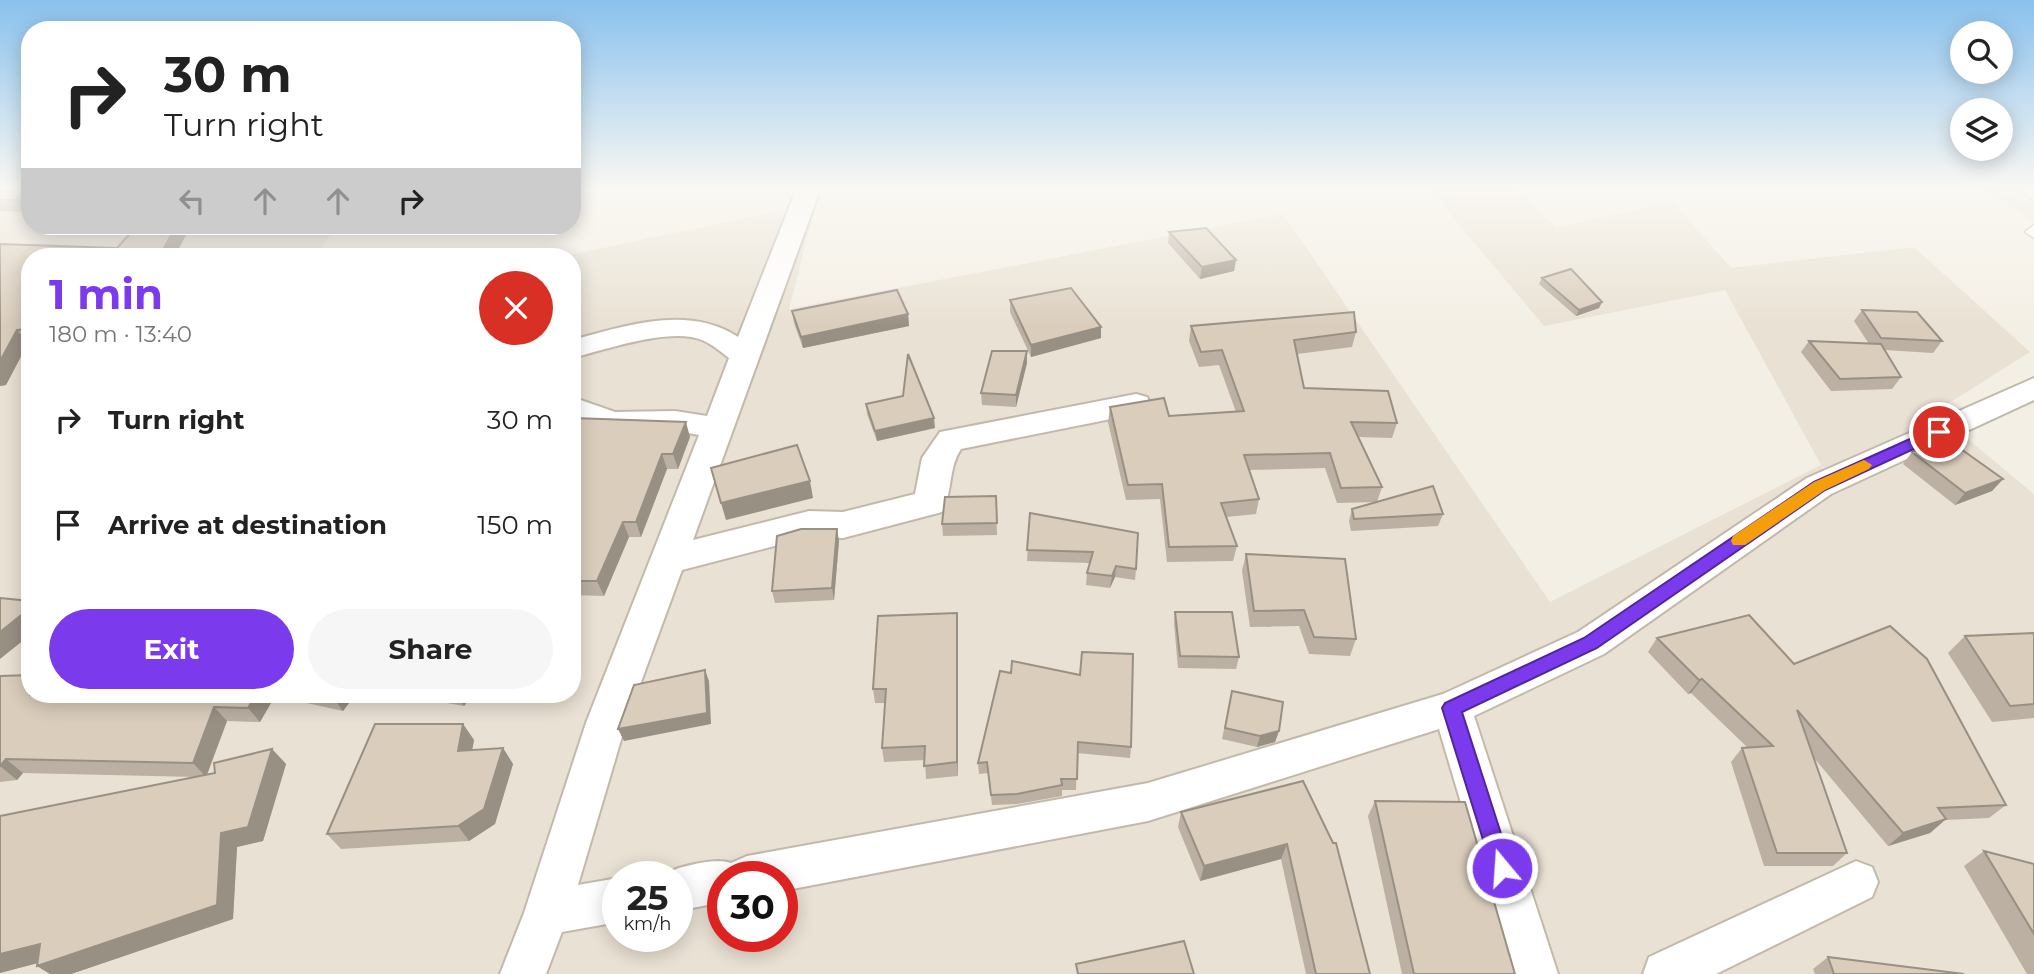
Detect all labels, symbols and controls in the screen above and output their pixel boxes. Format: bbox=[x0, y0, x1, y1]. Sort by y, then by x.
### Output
map controls bbox=[1950, 21, 2013, 161]
button: search bbox=[1950, 21, 2013, 84]
text: 30 m bbox=[164, 45, 292, 104]
icon: right bbox=[49, 49, 140, 140]
button: layers bbox=[1950, 98, 2013, 161]
text: Turn right bbox=[164, 105, 324, 144]
icon: left bbox=[173, 182, 211, 220]
icon: ahead bbox=[246, 182, 284, 220]
icon: ahead bbox=[319, 182, 357, 220]
icon: right bbox=[392, 182, 430, 220]
text: 1 min bbox=[49, 268, 163, 320]
button: close bbox=[479, 271, 553, 345]
text: 180 m · 13:40 bbox=[49, 320, 192, 348]
icon: right bbox=[49, 401, 87, 439]
pin bbox=[1909, 402, 1969, 462]
text: Turn right bbox=[108, 404, 244, 436]
text: 30 m bbox=[487, 404, 553, 436]
icon: arrive bbox=[1920, 413, 1958, 451]
icon: arrive bbox=[49, 506, 87, 544]
text: Arrive at destination bbox=[108, 509, 387, 541]
text: 150 m bbox=[477, 509, 553, 541]
button: Exit bbox=[49, 609, 294, 689]
button: Share bbox=[308, 609, 553, 689]
position arrow bbox=[1465, 831, 1539, 905]
speed limit sign: 30 bbox=[707, 861, 798, 952]
text: 25 bbox=[627, 876, 668, 919]
text: km/h bbox=[623, 913, 672, 935]

